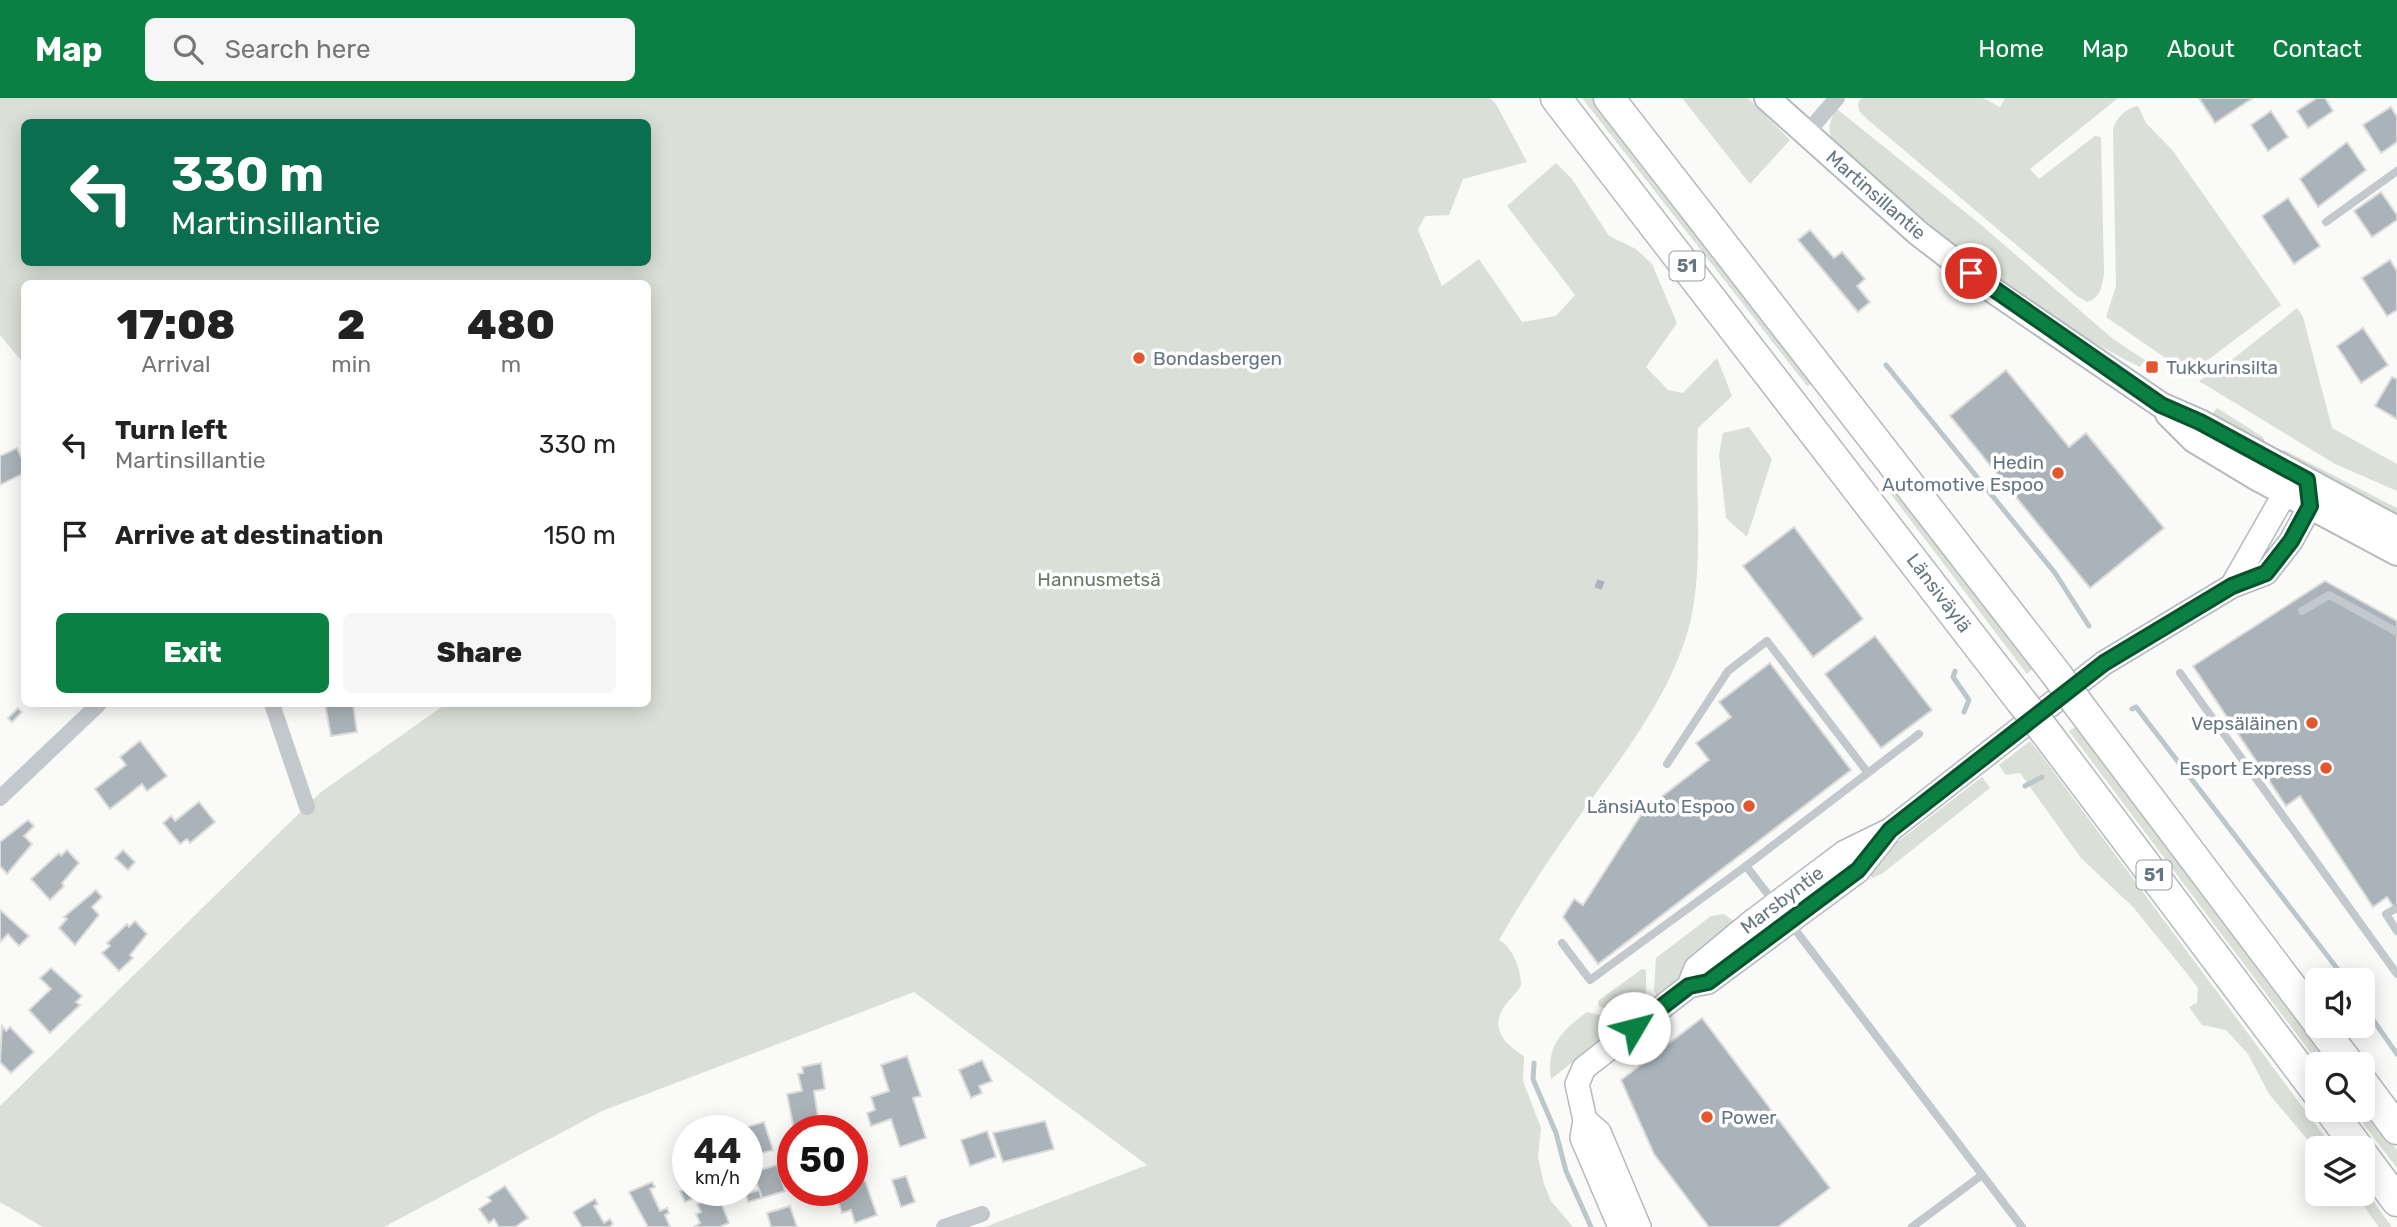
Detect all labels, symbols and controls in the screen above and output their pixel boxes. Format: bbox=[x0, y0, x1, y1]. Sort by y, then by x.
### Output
search box bbox=[145, 18, 635, 81]
text: Map bbox=[35, 30, 103, 69]
icon: search bbox=[169, 30, 207, 68]
text: Search here bbox=[225, 34, 370, 65]
text: Home bbox=[1978, 35, 2044, 63]
text: Map bbox=[2082, 35, 2129, 63]
text: About bbox=[2167, 35, 2235, 63]
text: Contact bbox=[2273, 35, 2362, 63]
text: 330 m bbox=[171, 145, 324, 203]
street label: Martinsillantie bbox=[1822, 146, 1930, 244]
icon: left bbox=[56, 147, 147, 238]
text: Martinsillantie bbox=[171, 204, 381, 242]
pin bbox=[1941, 243, 2001, 303]
road number: 51 bbox=[1670, 252, 1704, 280]
icon: arrive bbox=[1952, 254, 1990, 292]
text: 17:08 bbox=[117, 300, 235, 350]
text: 2 bbox=[337, 300, 365, 350]
text: 480 bbox=[467, 300, 555, 350]
place label: Bondasbergen bbox=[1153, 347, 1282, 370]
text: Arrival bbox=[142, 350, 211, 378]
text: min bbox=[331, 350, 371, 378]
text: m bbox=[501, 350, 521, 378]
marker: Bondasbergen bbox=[1131, 350, 1147, 366]
place label: Tukkurinsilta bbox=[2166, 356, 2278, 379]
marker: Tukkurinsilta bbox=[2144, 359, 2160, 375]
text: Turn left bbox=[115, 415, 227, 446]
icon: left bbox=[56, 426, 94, 464]
text: 330 m bbox=[539, 429, 616, 460]
text: Martinsillantie bbox=[115, 446, 266, 474]
place label: Hedin Automotive Espoo bbox=[1882, 451, 2044, 496]
marker: Hedin Automotive Espoo bbox=[2050, 465, 2066, 481]
icon: arrive bbox=[56, 517, 94, 555]
text: Arrive at destination bbox=[115, 520, 383, 551]
text: 150 m bbox=[543, 520, 616, 551]
street label: Länsiväylä bbox=[1902, 549, 1976, 637]
park label: Hannusmetsä bbox=[1037, 568, 1161, 591]
button: Exit bbox=[56, 613, 329, 693]
button: Share bbox=[343, 613, 616, 693]
place label: Vepsäläinen bbox=[2191, 712, 2298, 735]
marker: Vepsäläinen bbox=[2304, 715, 2320, 731]
place label: Esport Express bbox=[2179, 757, 2312, 780]
marker: Esport Express bbox=[2318, 760, 2334, 776]
place label: LänsiAuto Espoo bbox=[1587, 795, 1735, 818]
marker: LänsiAuto Espoo bbox=[1741, 798, 1757, 814]
road number: 51 bbox=[2136, 860, 2172, 890]
street label: Marsbyntie bbox=[1736, 861, 1828, 939]
map controls bbox=[2305, 968, 2375, 1206]
button: sound bbox=[2305, 968, 2375, 1038]
position arrow bbox=[1597, 991, 1671, 1065]
button: search bbox=[2305, 1052, 2375, 1122]
place label: Power bbox=[1721, 1106, 1777, 1129]
marker: Power bbox=[1699, 1109, 1715, 1125]
speed limit sign: 50 bbox=[777, 1115, 868, 1206]
text: 44 bbox=[694, 1130, 741, 1172]
button: layers bbox=[2305, 1136, 2375, 1206]
text: km/h bbox=[695, 1167, 740, 1189]

